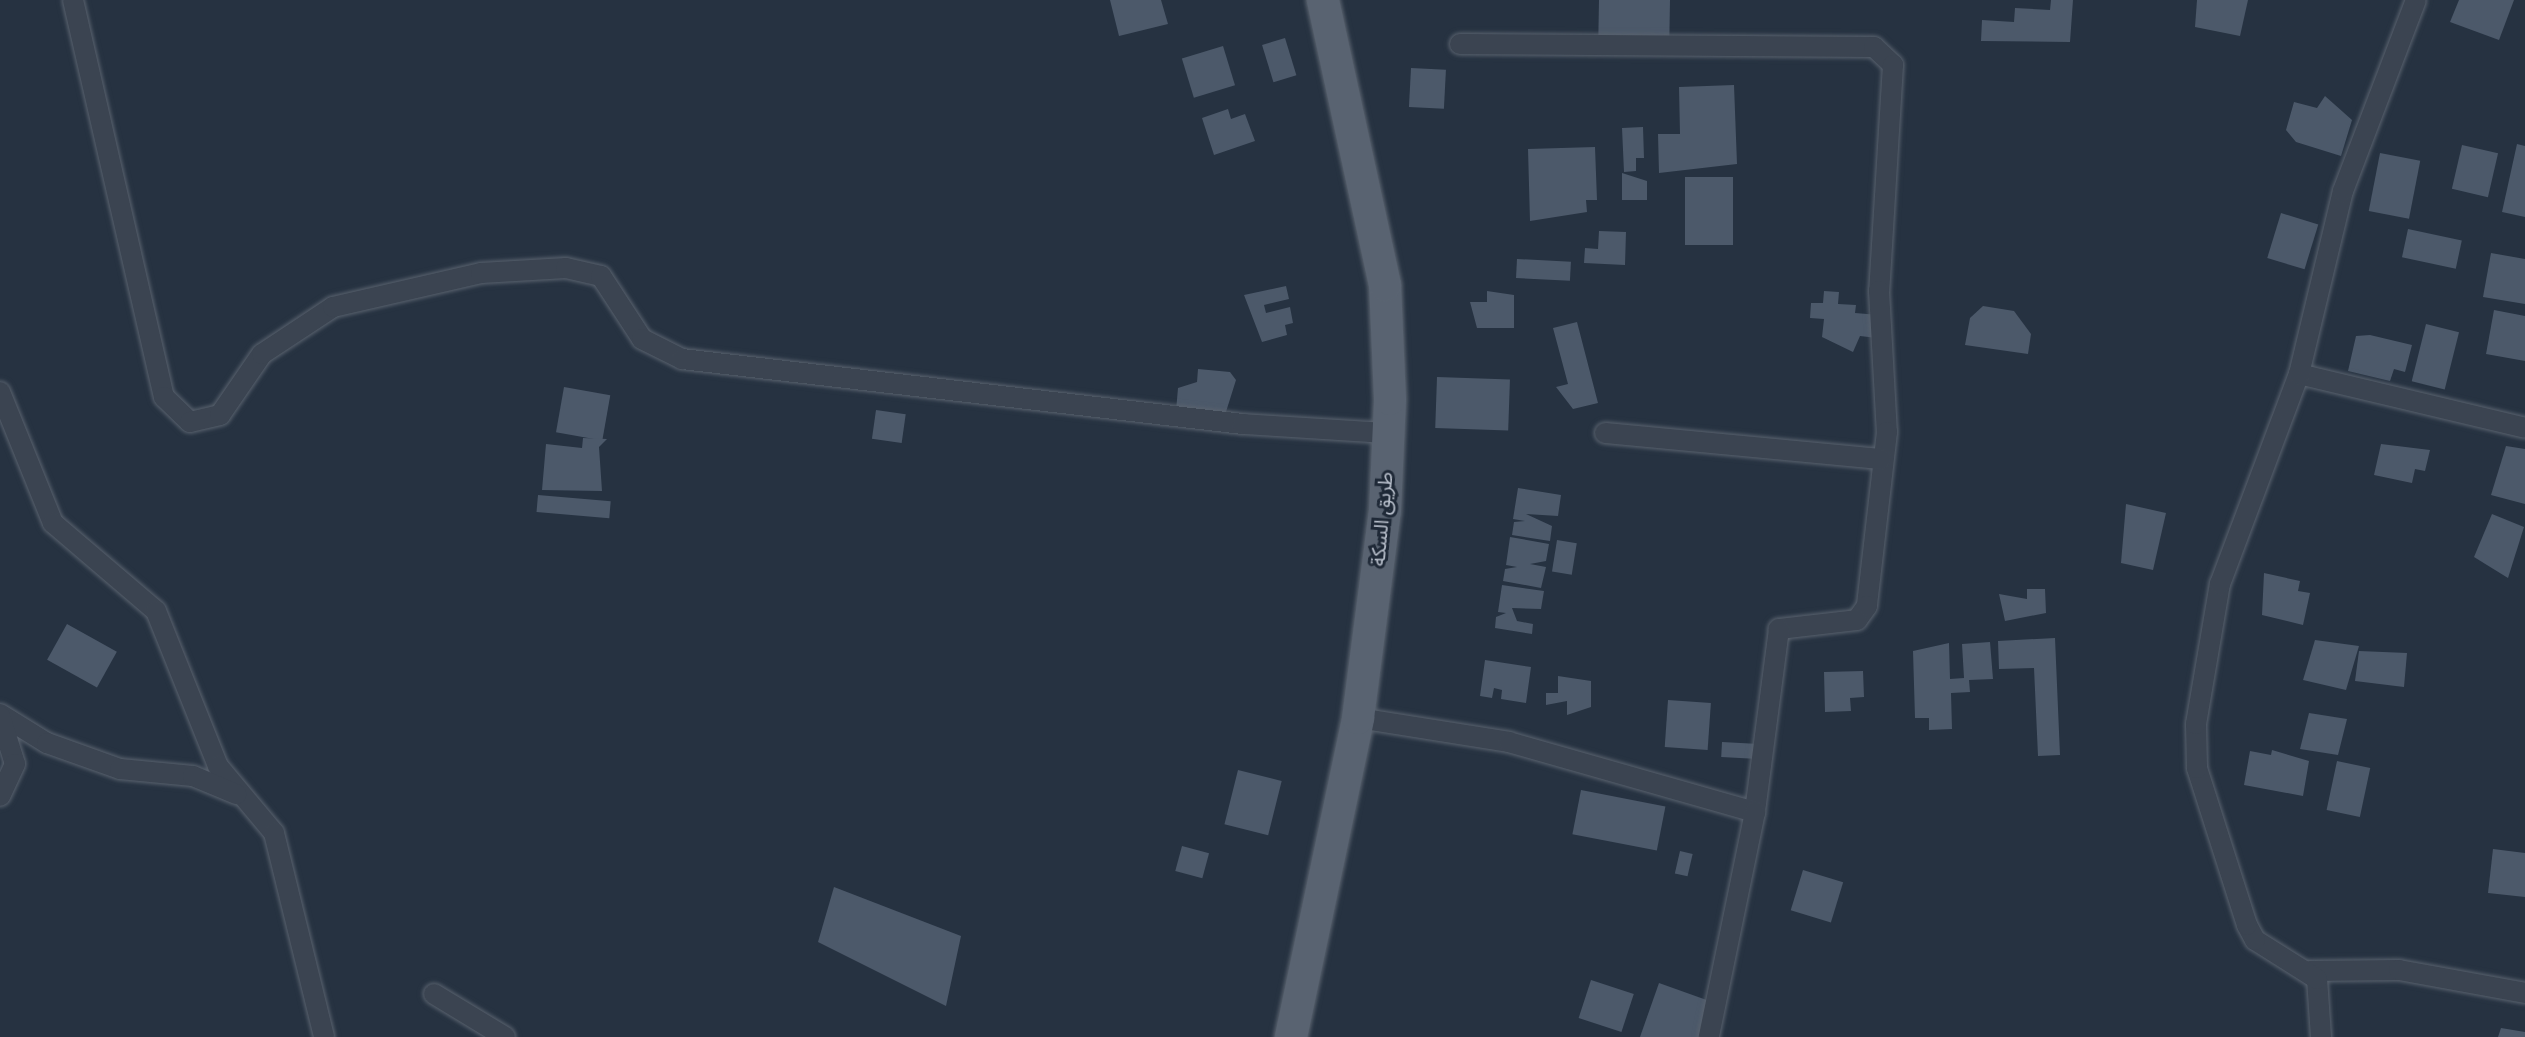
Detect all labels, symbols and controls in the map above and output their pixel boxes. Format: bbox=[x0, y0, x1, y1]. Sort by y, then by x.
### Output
street label: طريق السكة bbox=[1366, 471, 1398, 567]

